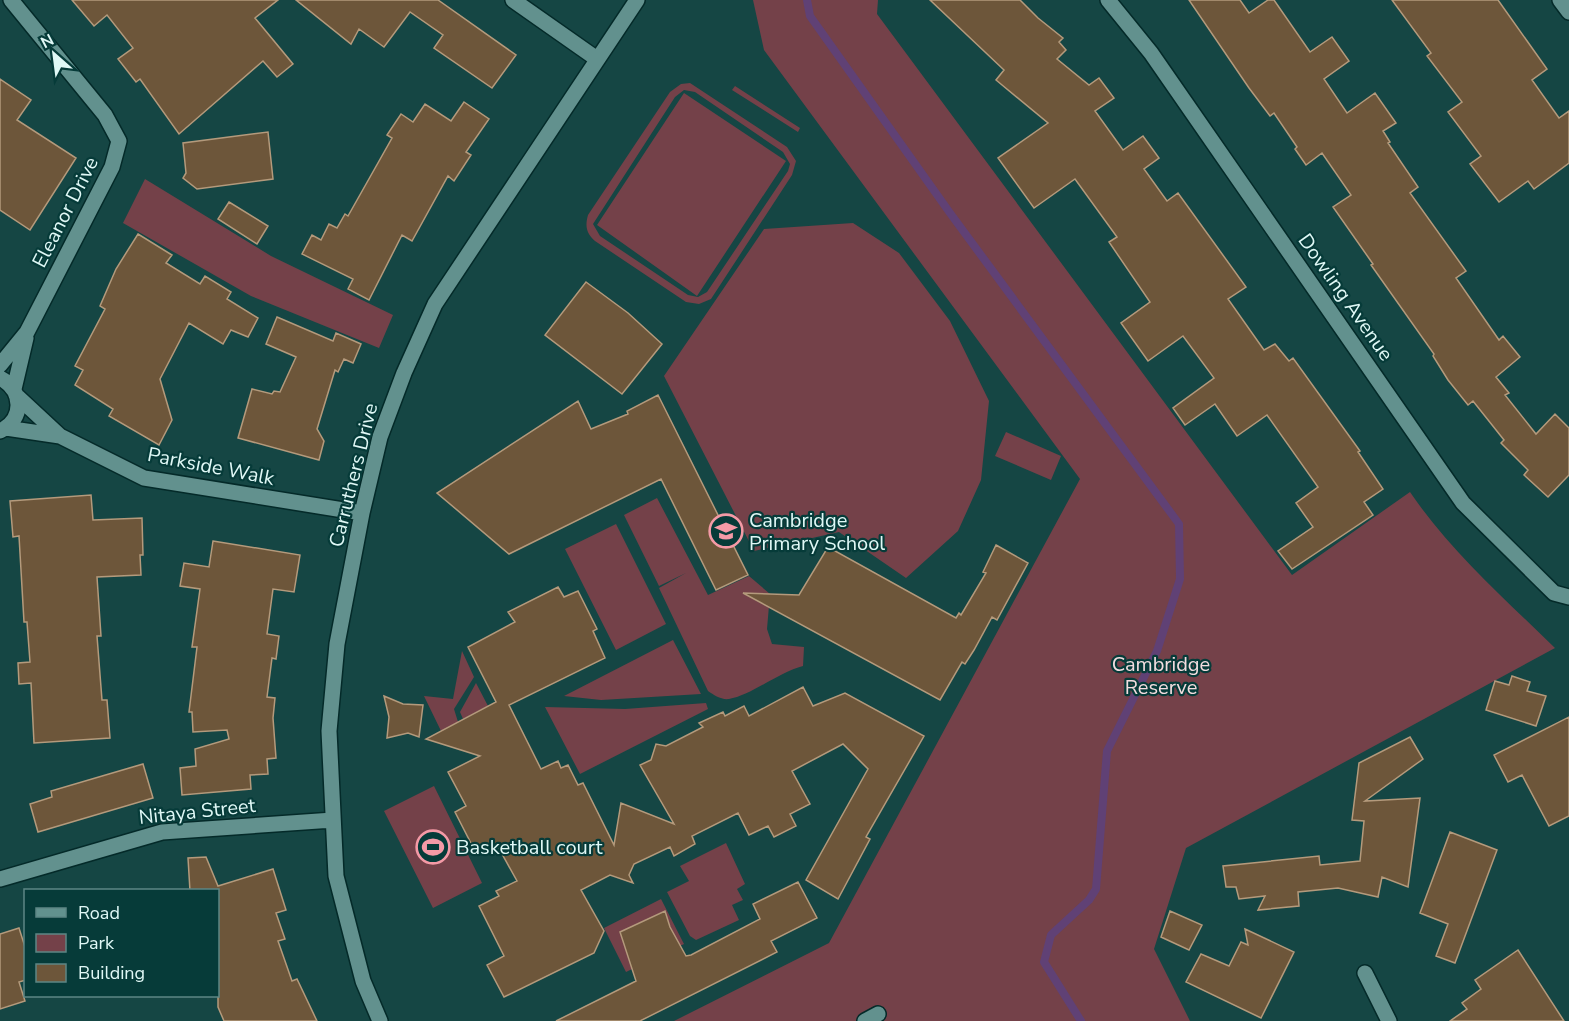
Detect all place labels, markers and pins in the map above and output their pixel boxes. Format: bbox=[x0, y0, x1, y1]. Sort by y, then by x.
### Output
place label: Cambridge Primary School bbox=[749, 507, 885, 557]
school or university icon: Cambridge Primary School bbox=[708, 513, 744, 549]
sports icon: Basketball court bbox=[415, 829, 451, 865]
place label: Basketball court bbox=[456, 834, 603, 861]

